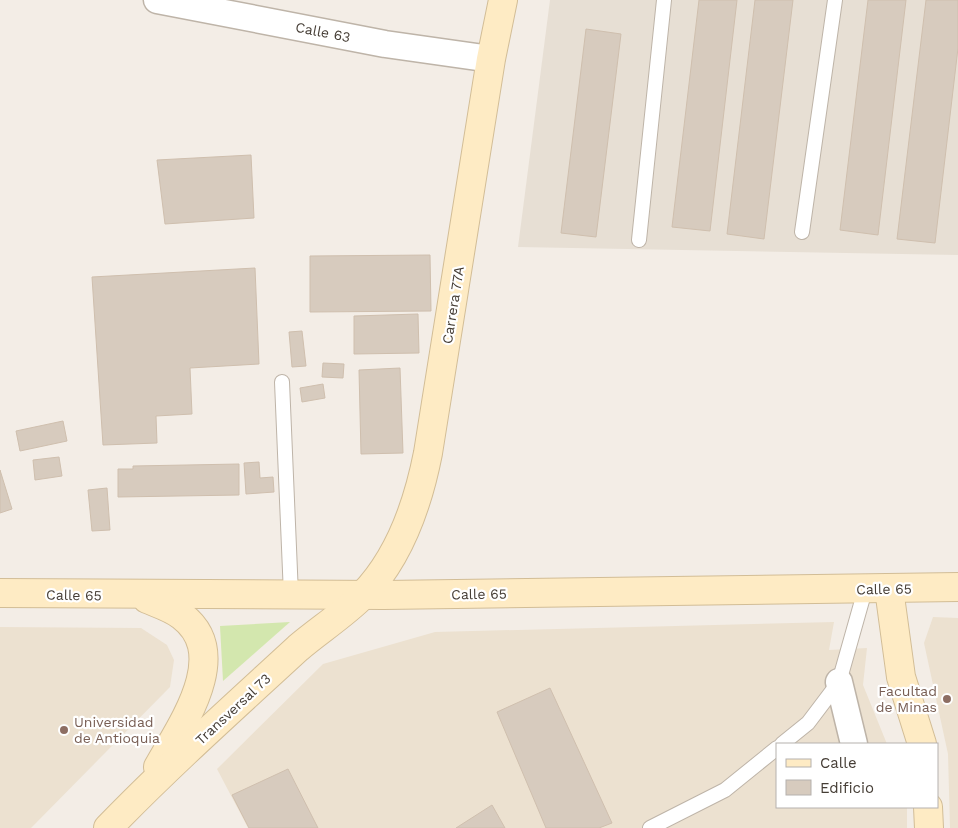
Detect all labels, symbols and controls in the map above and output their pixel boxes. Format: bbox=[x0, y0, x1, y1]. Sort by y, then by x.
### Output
street label: Calle 63 bbox=[294, 19, 352, 45]
street label: Carrera 77A bbox=[439, 265, 467, 345]
street label: Calle 65 bbox=[856, 581, 912, 597]
street label: Calle 65 bbox=[451, 586, 507, 602]
street label: Calle 65 bbox=[46, 587, 102, 603]
street label: Transversal 73 bbox=[192, 670, 274, 748]
place label: Facultad de Minas bbox=[876, 683, 937, 715]
marker: Facultad de Minas bbox=[941, 693, 953, 705]
place label: Universidad de Antioquia bbox=[74, 714, 160, 746]
marker: Universidad de Antioquia bbox=[58, 724, 70, 736]
legend bbox=[776, 743, 938, 808]
text: Calle bbox=[820, 754, 857, 772]
text: Edificio bbox=[820, 779, 874, 797]

